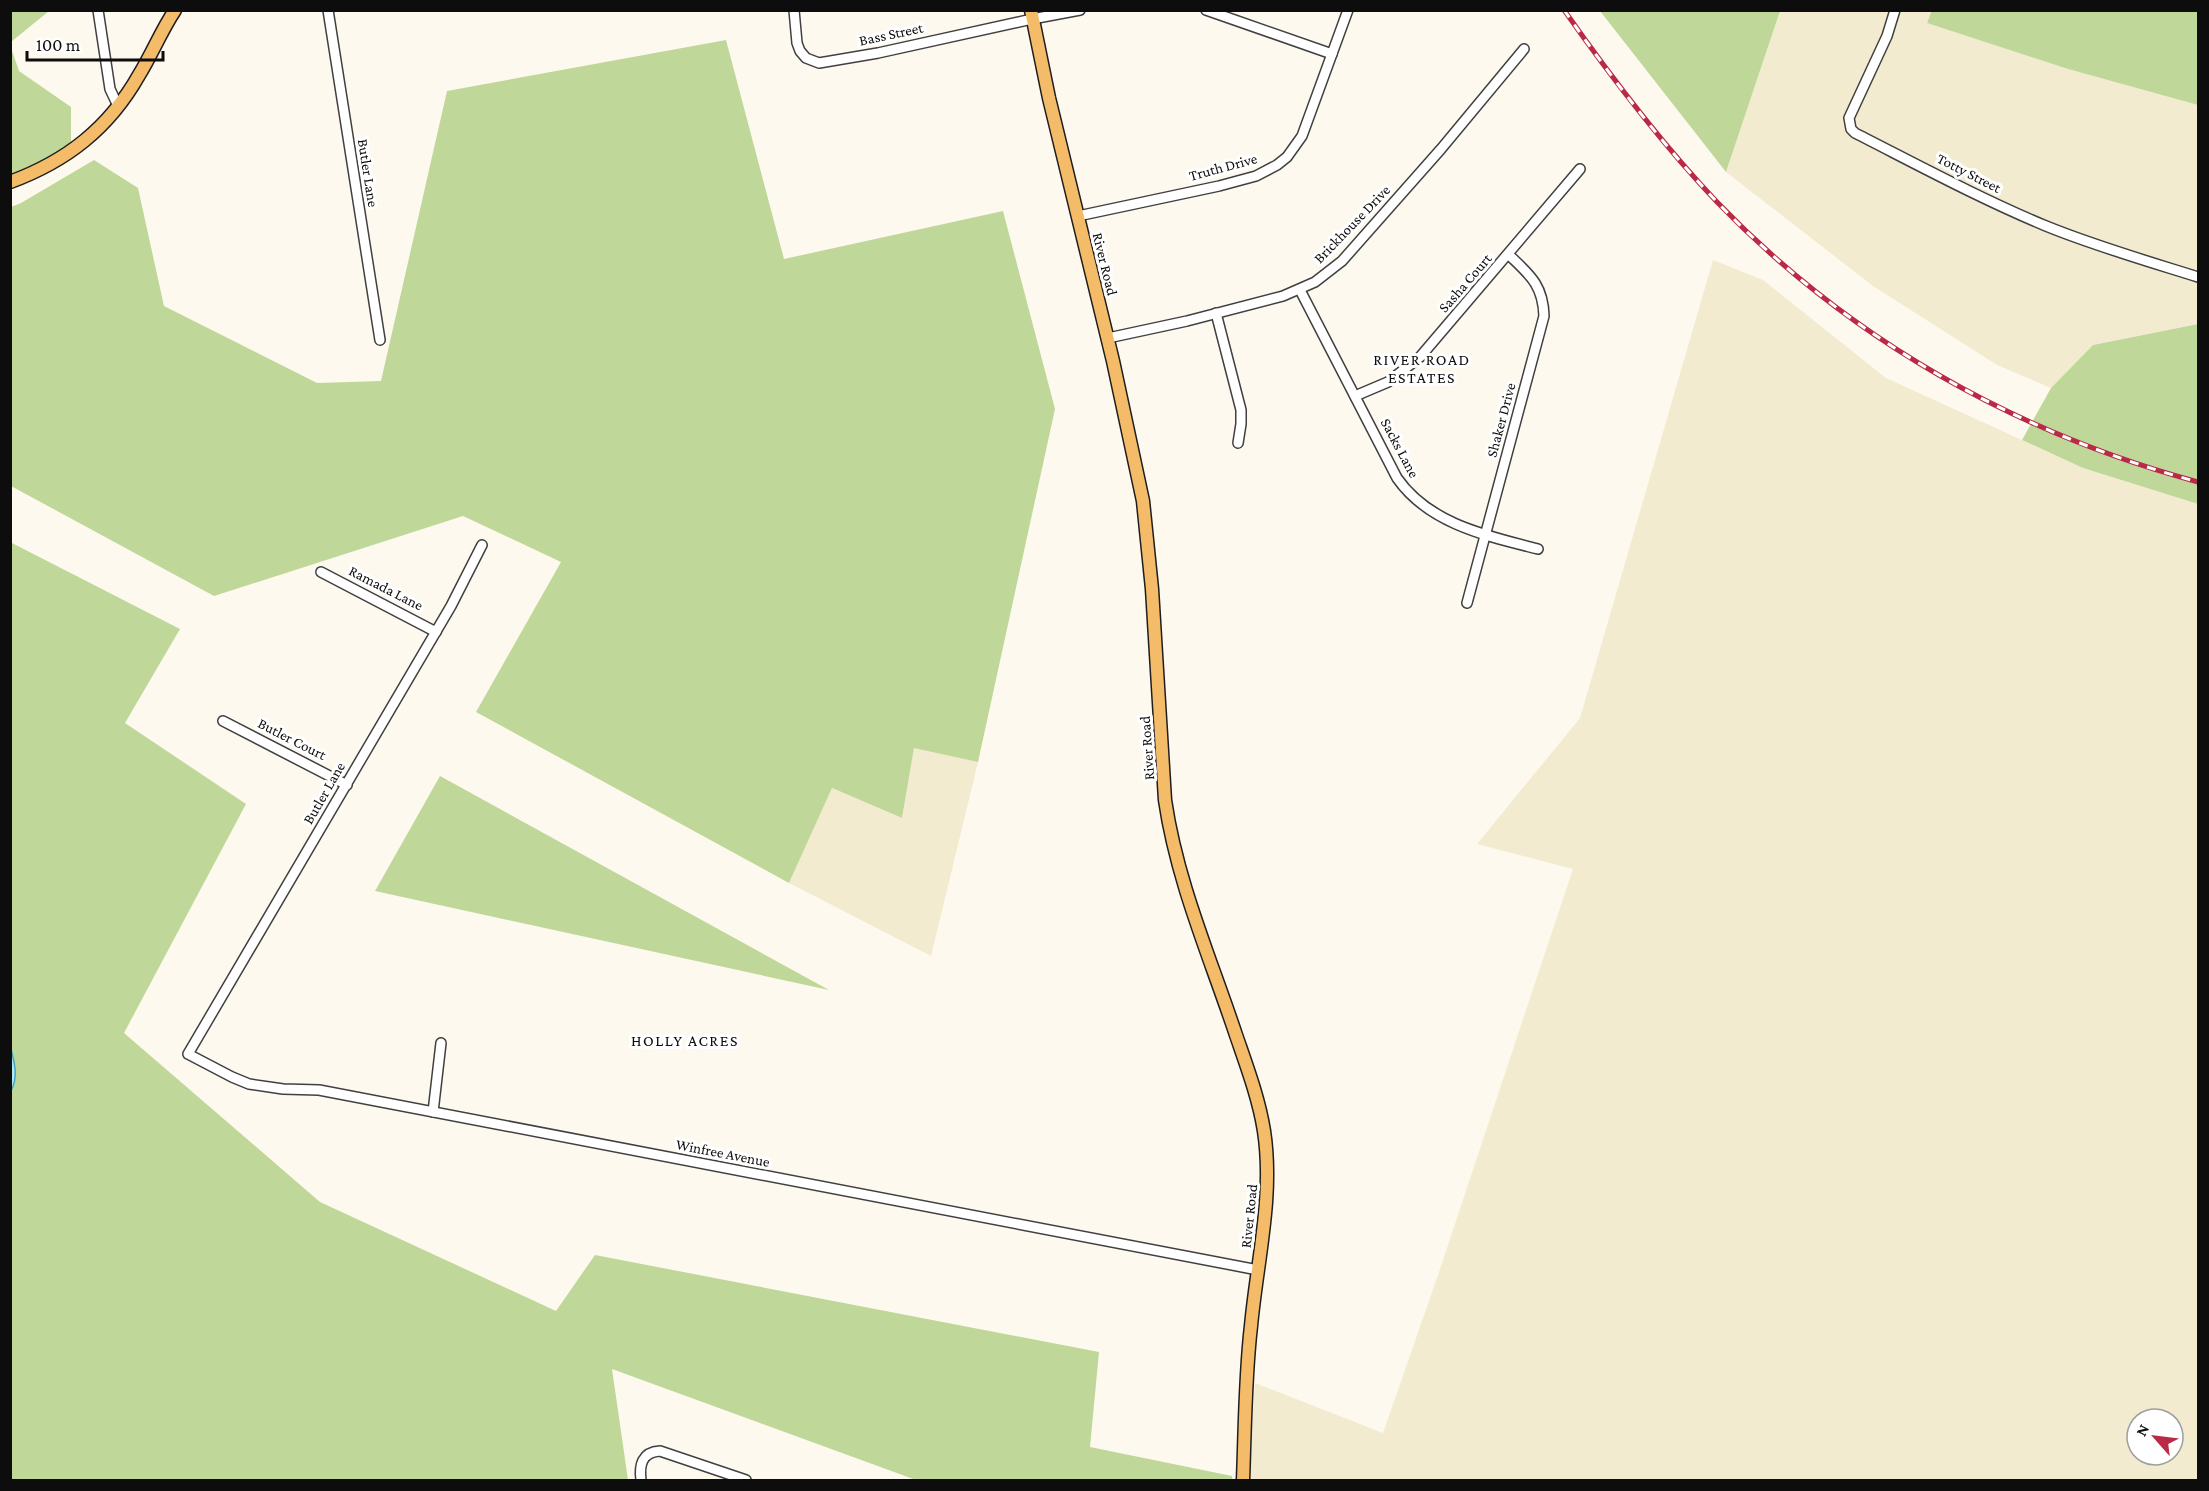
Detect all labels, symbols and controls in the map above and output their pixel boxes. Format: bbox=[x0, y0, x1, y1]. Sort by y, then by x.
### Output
street label: Bass Street bbox=[858, 19, 925, 49]
scale bar bbox=[27, 24, 164, 62]
text: 100 m bbox=[36, 35, 81, 55]
street label: Butler Lane bbox=[355, 138, 381, 209]
street label: Truth Drive bbox=[1187, 150, 1259, 184]
street label: Totty Street bbox=[1934, 150, 2005, 197]
street label: Brickhouse Drive bbox=[1311, 181, 1394, 266]
street label: River Road bbox=[1089, 231, 1121, 297]
street label: Sasha Court bbox=[1435, 250, 1495, 315]
district label: RIVER ROAD ESTATES bbox=[1373, 351, 1471, 386]
street label: Shaker Drive bbox=[1483, 381, 1519, 459]
street label: Sacks Lane bbox=[1378, 416, 1423, 481]
street label: Ramada Lane bbox=[346, 563, 426, 614]
street label: Butler Court bbox=[255, 715, 330, 763]
street label: River Road bbox=[1137, 715, 1157, 781]
street label: Butler Lane bbox=[300, 759, 348, 827]
district label: HOLLY ACRES bbox=[631, 1032, 739, 1049]
street label: Winfree Avenue bbox=[675, 1136, 772, 1170]
street label: River Road bbox=[1238, 1183, 1260, 1249]
north arrow bbox=[2125, 1407, 2185, 1467]
text: N bbox=[2132, 1421, 2152, 1439]

